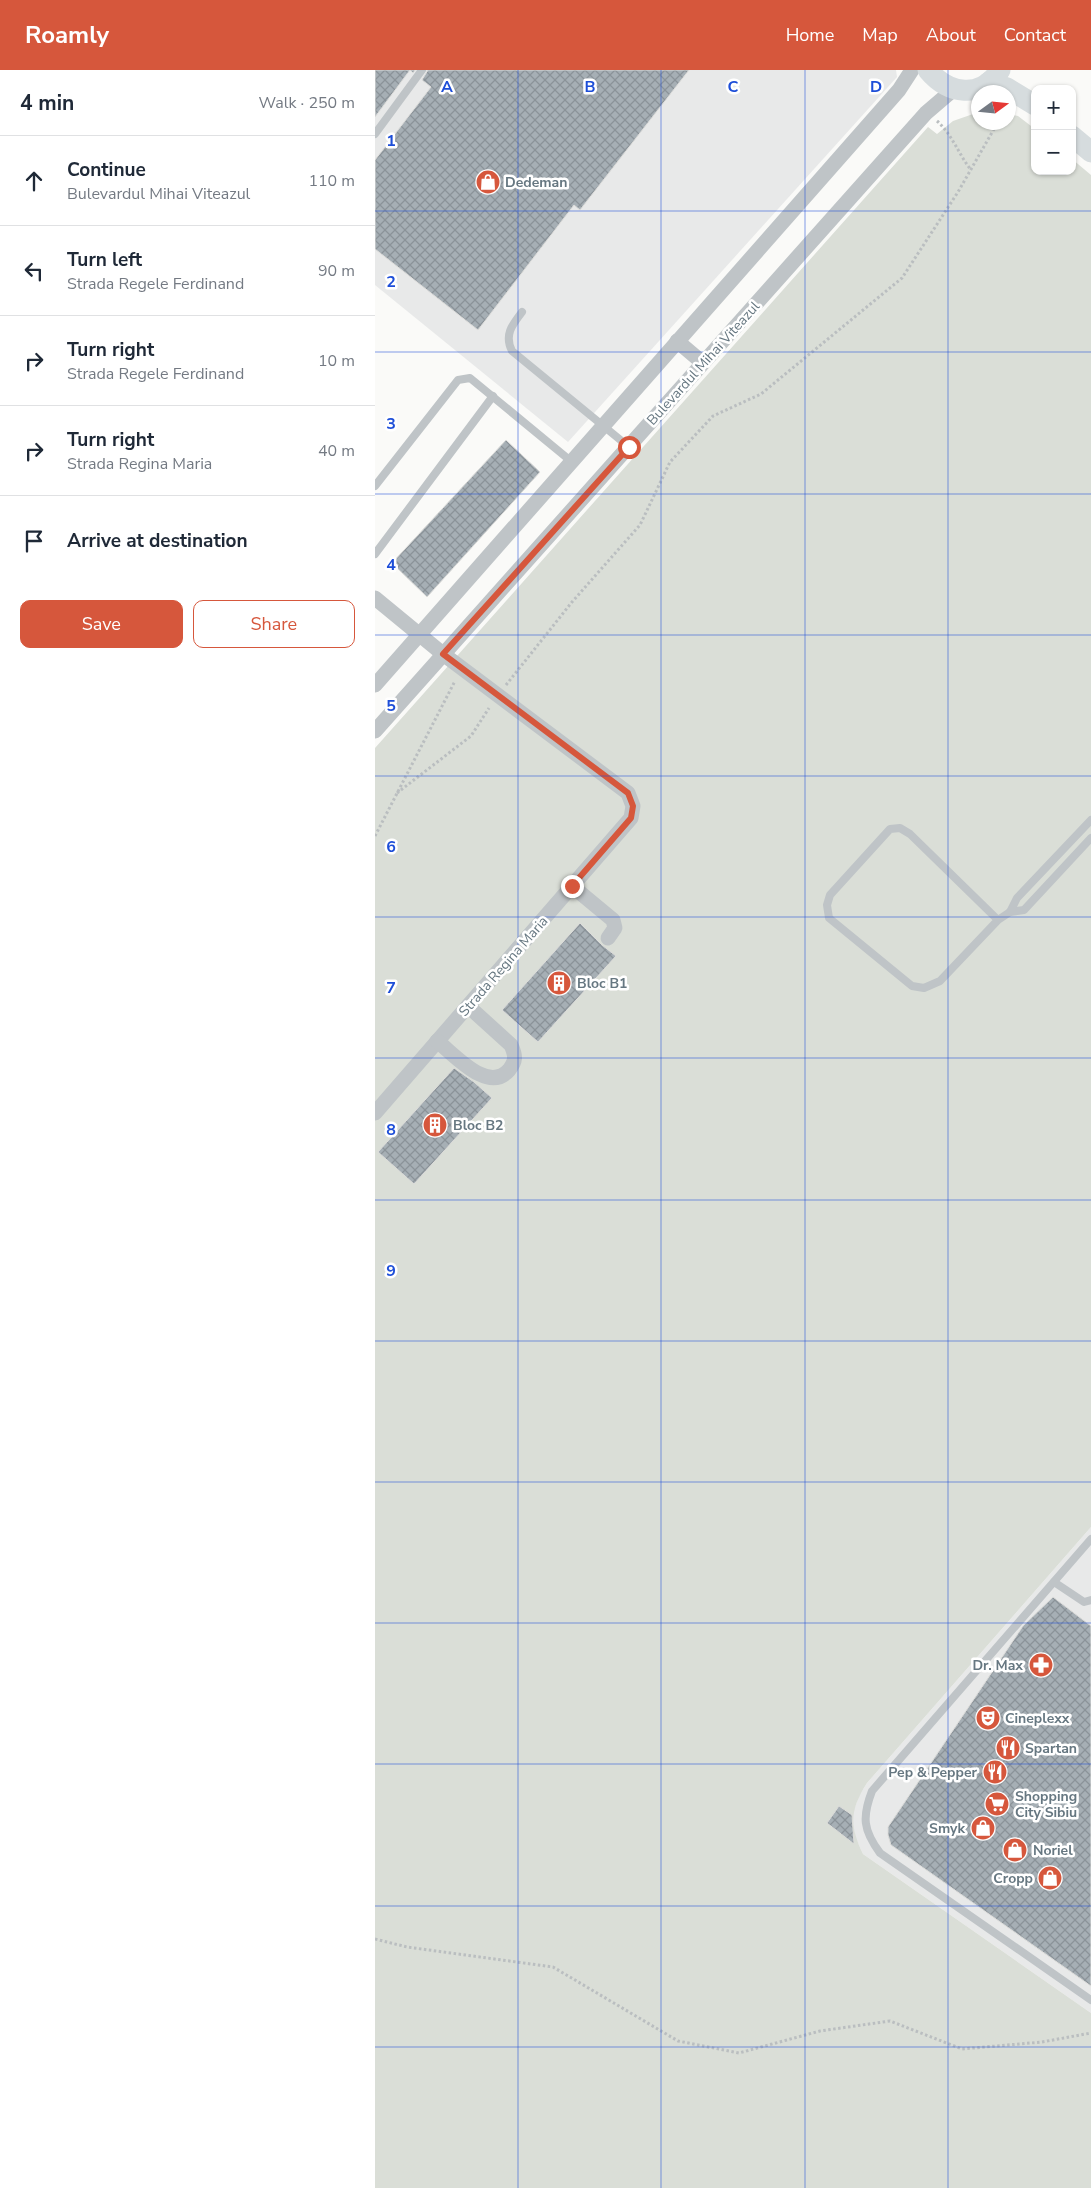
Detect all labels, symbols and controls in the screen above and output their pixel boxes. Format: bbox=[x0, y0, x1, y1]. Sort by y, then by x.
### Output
text: Roamly bbox=[25, 19, 109, 51]
text: Home bbox=[786, 23, 834, 47]
text: Map bbox=[862, 23, 898, 47]
text: About bbox=[926, 23, 976, 47]
text: Contact bbox=[1004, 23, 1066, 47]
text: A bbox=[441, 76, 453, 98]
text: B bbox=[584, 76, 596, 98]
text: C bbox=[728, 76, 739, 98]
text: D bbox=[870, 76, 882, 98]
north arrow bbox=[971, 85, 1016, 130]
map controls bbox=[1031, 85, 1076, 175]
button: + bbox=[1031, 85, 1076, 130]
text: 4 min bbox=[20, 89, 74, 117]
text: Walk · 250 m bbox=[259, 92, 355, 114]
text: 1 bbox=[386, 130, 396, 152]
button: − bbox=[1031, 130, 1076, 175]
text: Continue bbox=[67, 157, 146, 183]
icon: ahead bbox=[20, 167, 48, 195]
shop icon: Dedeman bbox=[475, 169, 501, 195]
text: 110 m bbox=[308, 170, 355, 192]
place label: Dedeman bbox=[505, 173, 567, 192]
text: Bulevardul Mihai Viteazul bbox=[67, 183, 250, 205]
text: Turn left bbox=[67, 247, 142, 273]
icon: left bbox=[20, 257, 48, 285]
text: 90 m bbox=[318, 260, 355, 282]
text: 2 bbox=[386, 271, 396, 293]
text: Strada Regele Ferdinand bbox=[67, 273, 244, 295]
street label: Bulevardul Mihai Viteazul bbox=[643, 297, 765, 429]
text: Turn right bbox=[67, 337, 154, 363]
icon: right bbox=[20, 347, 48, 375]
text: 10 m bbox=[318, 350, 355, 372]
text: Strada Regele Ferdinand bbox=[67, 363, 244, 385]
text: 3 bbox=[386, 413, 396, 435]
text: Turn right bbox=[67, 427, 154, 453]
route start bbox=[618, 436, 641, 459]
icon: right bbox=[20, 437, 48, 465]
text: 40 m bbox=[318, 440, 355, 462]
text: Strada Regina Maria bbox=[67, 453, 212, 475]
icon: arrive bbox=[20, 527, 48, 555]
text: Arrive at destination bbox=[67, 528, 248, 554]
text: 4 bbox=[386, 554, 396, 576]
button: Save bbox=[20, 600, 183, 648]
button: Share bbox=[193, 600, 355, 648]
text: 5 bbox=[386, 695, 396, 717]
text: 6 bbox=[386, 836, 396, 858]
route end bbox=[561, 875, 584, 898]
street label: Strada Regina Maria bbox=[454, 912, 552, 1021]
building icon: Bloc B1 bbox=[546, 970, 572, 996]
place label: Bloc B1 bbox=[577, 974, 628, 993]
text: 7 bbox=[386, 977, 396, 999]
building icon: Bloc B2 bbox=[422, 1112, 448, 1138]
place label: Bloc B2 bbox=[453, 1116, 504, 1135]
text: 8 bbox=[386, 1119, 396, 1141]
text: 9 bbox=[386, 1260, 396, 1282]
pharmacy icon: Dr. Max bbox=[1028, 1652, 1054, 1678]
place label: Dr. Max bbox=[972, 1656, 1023, 1675]
theatre icon: Cineplexx bbox=[975, 1705, 1001, 1731]
place label: Cineplexx bbox=[1005, 1709, 1070, 1728]
restaurant icon: Spartan bbox=[995, 1735, 1021, 1761]
place label: Spartan bbox=[1025, 1739, 1077, 1758]
restaurant icon: Pep & Pepper bbox=[982, 1759, 1008, 1785]
place label: Pep & Pepper bbox=[888, 1763, 978, 1782]
place label: Shopping City Sibiu bbox=[1015, 1787, 1077, 1822]
supermarket icon: Shopping City Sibiu bbox=[984, 1791, 1010, 1817]
shop icon: Smyk bbox=[970, 1815, 996, 1841]
place label: Smyk bbox=[929, 1819, 965, 1838]
shop icon: Noriel bbox=[1002, 1837, 1028, 1863]
place label: Noriel bbox=[1033, 1841, 1073, 1860]
shop icon: Cropp bbox=[1037, 1865, 1063, 1891]
place label: Cropp bbox=[993, 1869, 1033, 1888]

